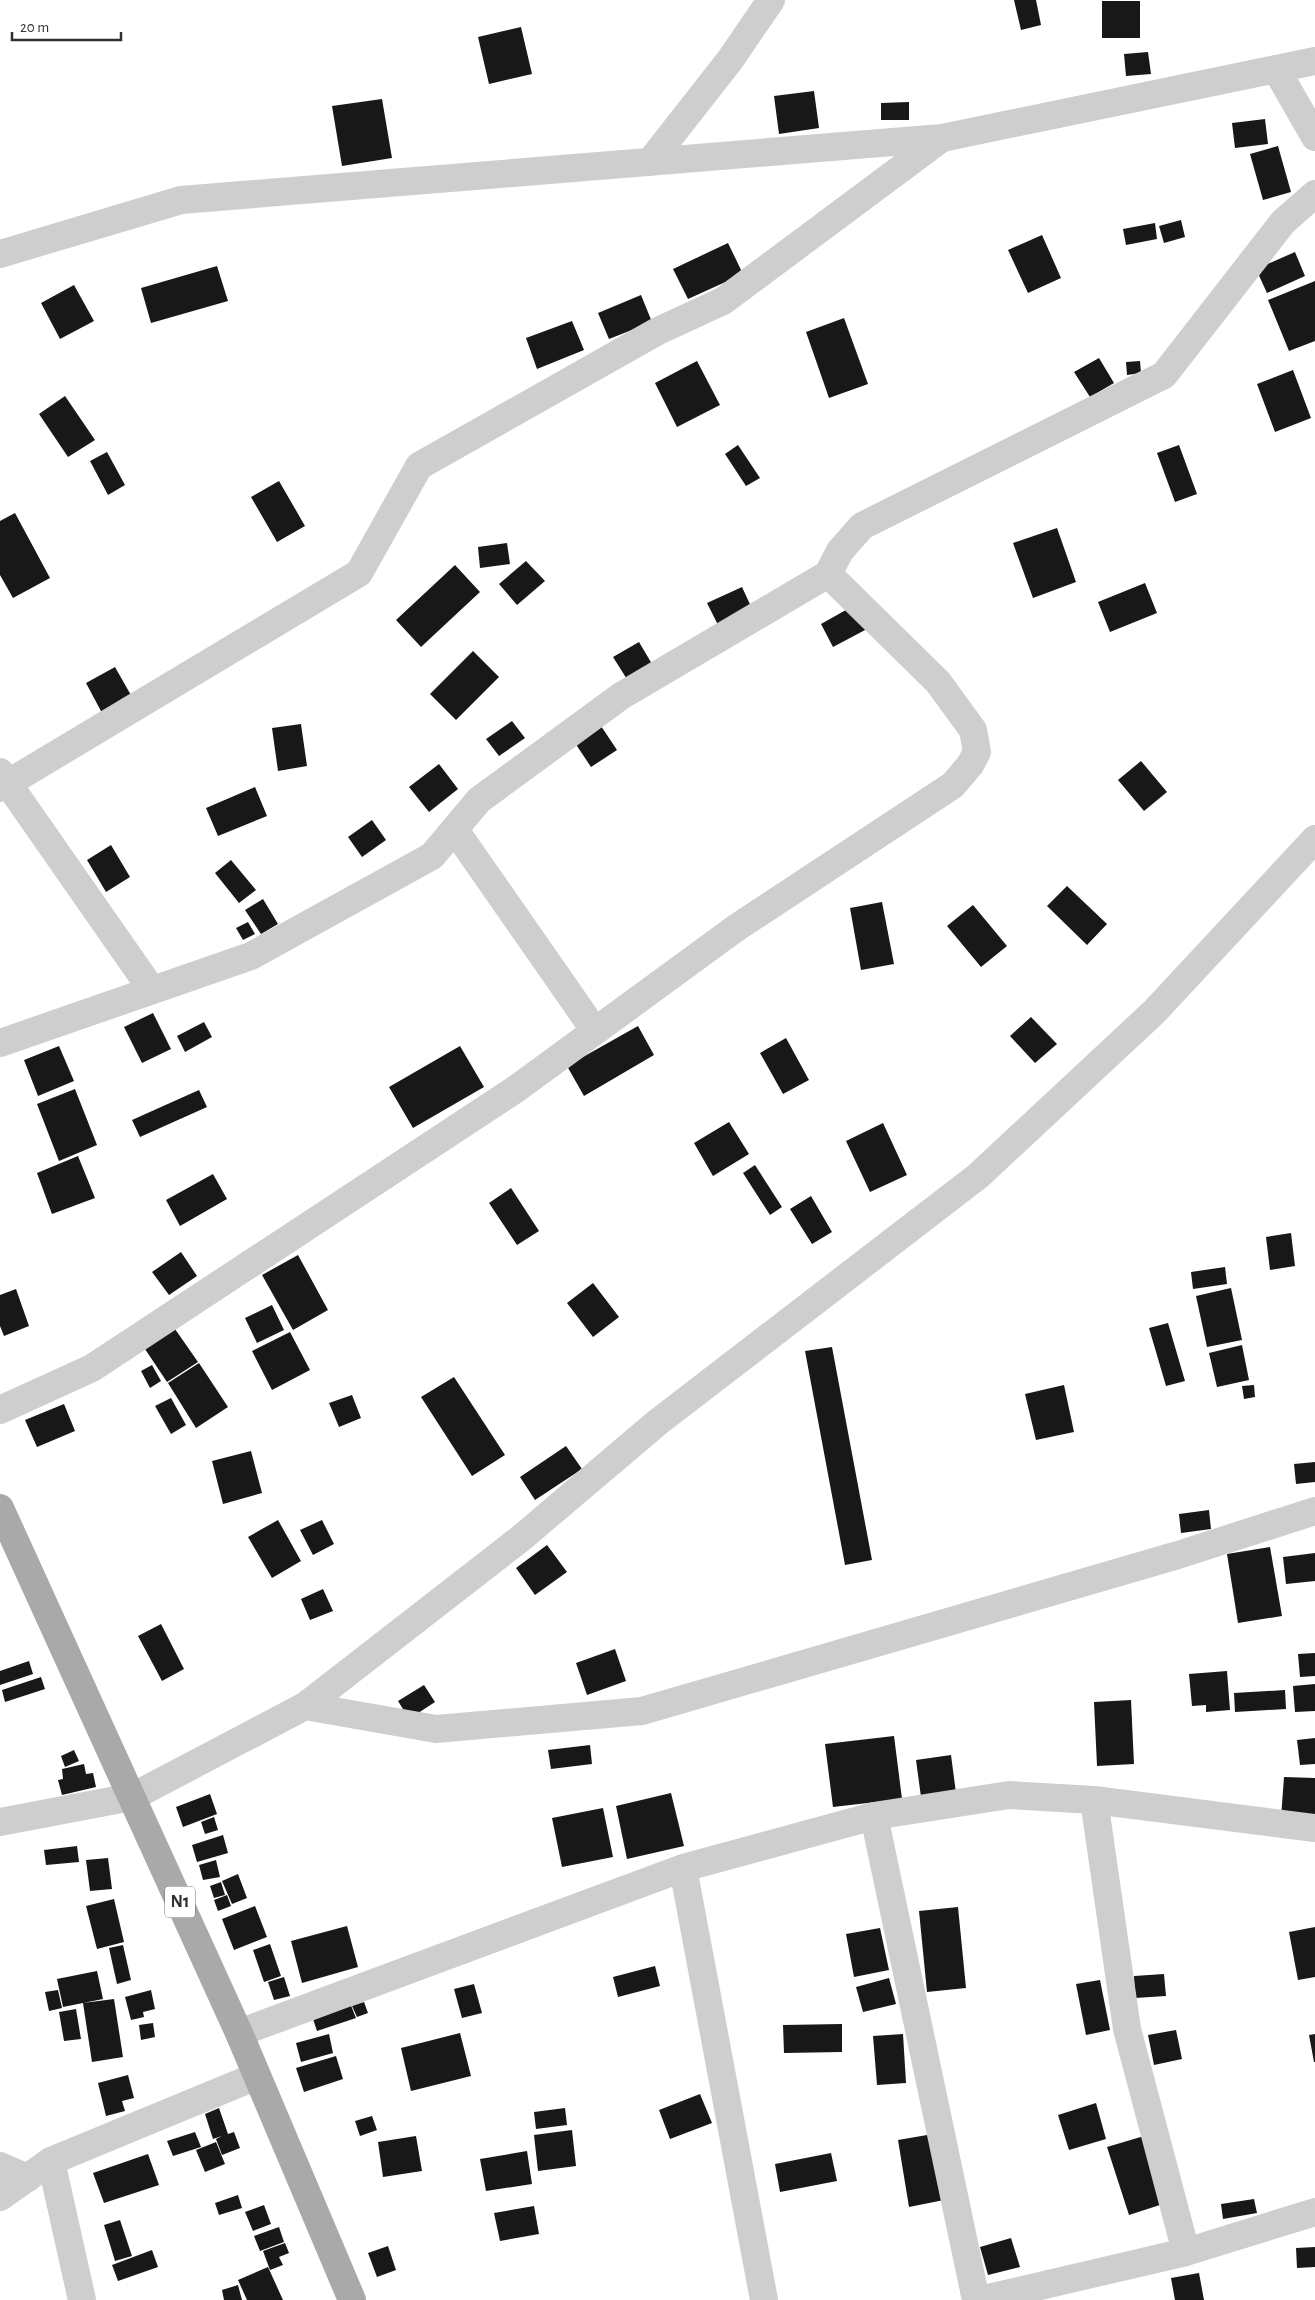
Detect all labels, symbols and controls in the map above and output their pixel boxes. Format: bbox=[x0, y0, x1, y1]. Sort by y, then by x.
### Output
scale bar bbox=[12, 10, 121, 42]
text: 20 m bbox=[20, 20, 49, 35]
road number: N1 bbox=[165, 1886, 195, 1918]

